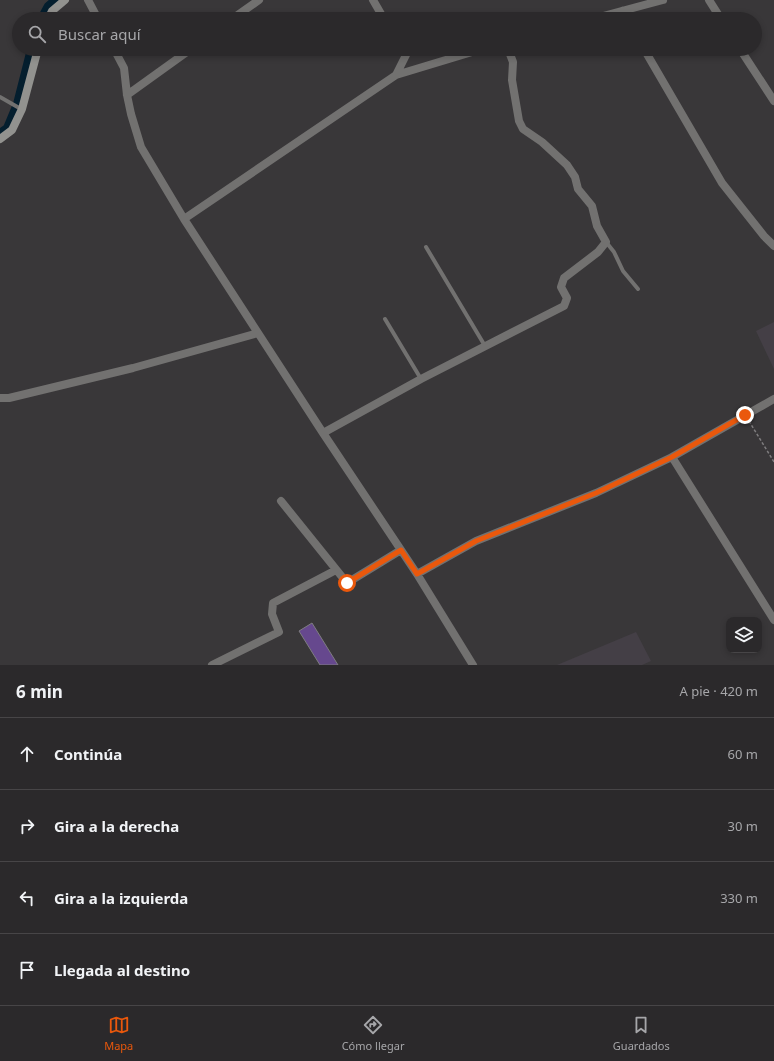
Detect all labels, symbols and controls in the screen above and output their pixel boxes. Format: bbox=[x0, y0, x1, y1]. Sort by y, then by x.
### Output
search box bbox=[12, 12, 762, 56]
icon: search bbox=[26, 23, 48, 45]
text: Buscar aquí bbox=[58, 24, 141, 44]
route end bbox=[736, 406, 754, 424]
route start bbox=[338, 574, 356, 592]
map controls bbox=[726, 617, 762, 653]
button: layers bbox=[726, 617, 762, 653]
text: 6 min bbox=[16, 680, 63, 703]
text: A pie · 420 m bbox=[680, 682, 758, 700]
icon: ahead bbox=[16, 743, 38, 765]
text: Continúa bbox=[54, 744, 122, 764]
text: 60 m bbox=[728, 745, 758, 763]
icon: right bbox=[16, 815, 38, 837]
text: Gira a la derecha bbox=[54, 816, 179, 836]
text: 30 m bbox=[728, 817, 758, 835]
icon: left bbox=[16, 887, 38, 909]
text: Gira a la izquierda bbox=[54, 888, 188, 908]
text: 330 m bbox=[720, 889, 758, 907]
icon: arrive bbox=[16, 959, 38, 981]
text: Llegada al destino bbox=[54, 960, 190, 980]
tab: Mapa bbox=[104, 1014, 133, 1053]
tab: Cómo llegar bbox=[342, 1014, 404, 1053]
tab: Guardados bbox=[613, 1014, 670, 1053]

